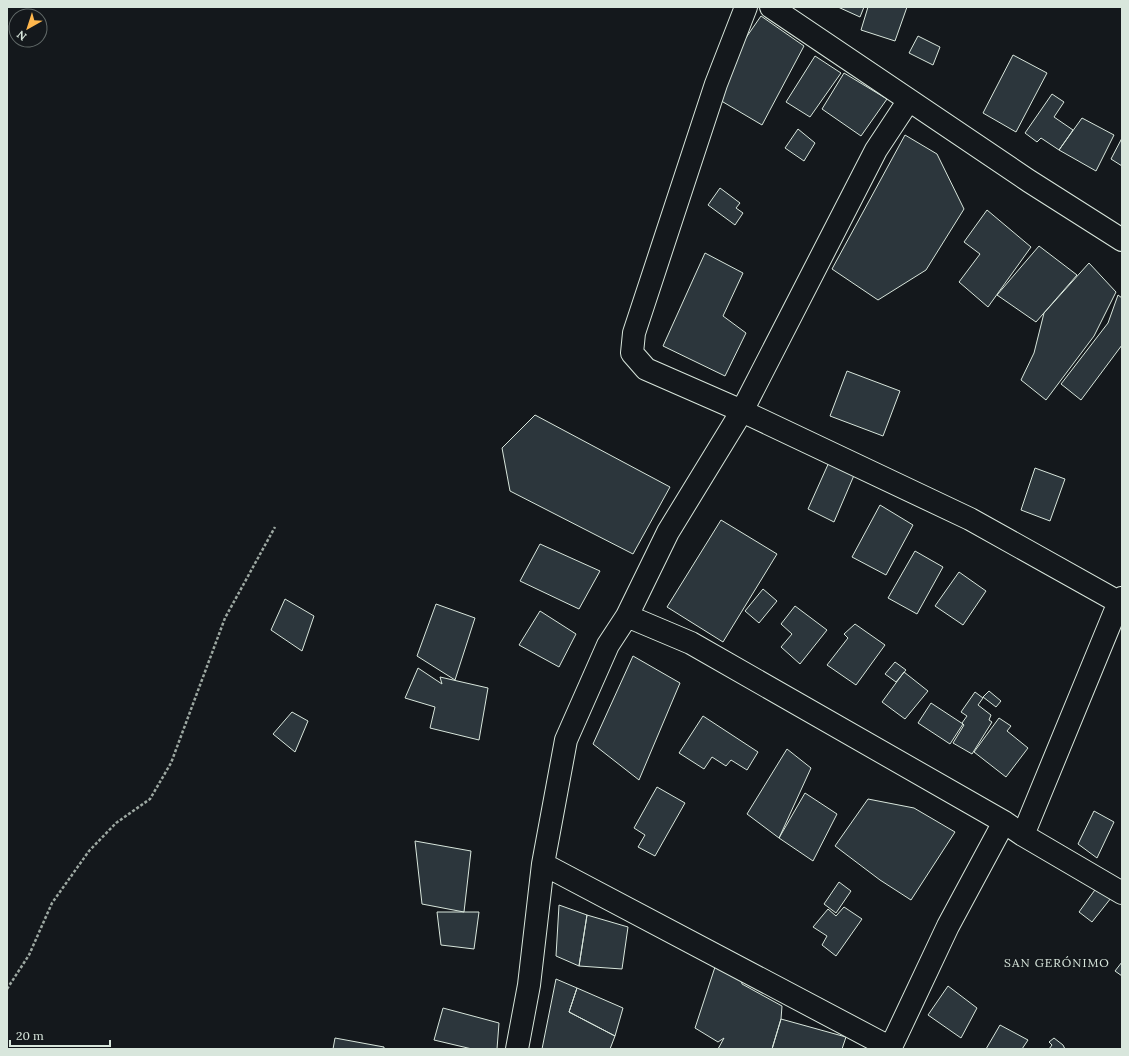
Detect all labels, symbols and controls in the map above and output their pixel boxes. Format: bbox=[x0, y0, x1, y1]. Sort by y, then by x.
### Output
north arrow bbox=[8, 8, 48, 48]
text: N bbox=[14, 27, 29, 44]
district label: SAN GERÓNIMO bbox=[1004, 955, 1110, 970]
scale bar bbox=[10, 1022, 110, 1048]
text: 20 m bbox=[16, 1028, 44, 1043]

